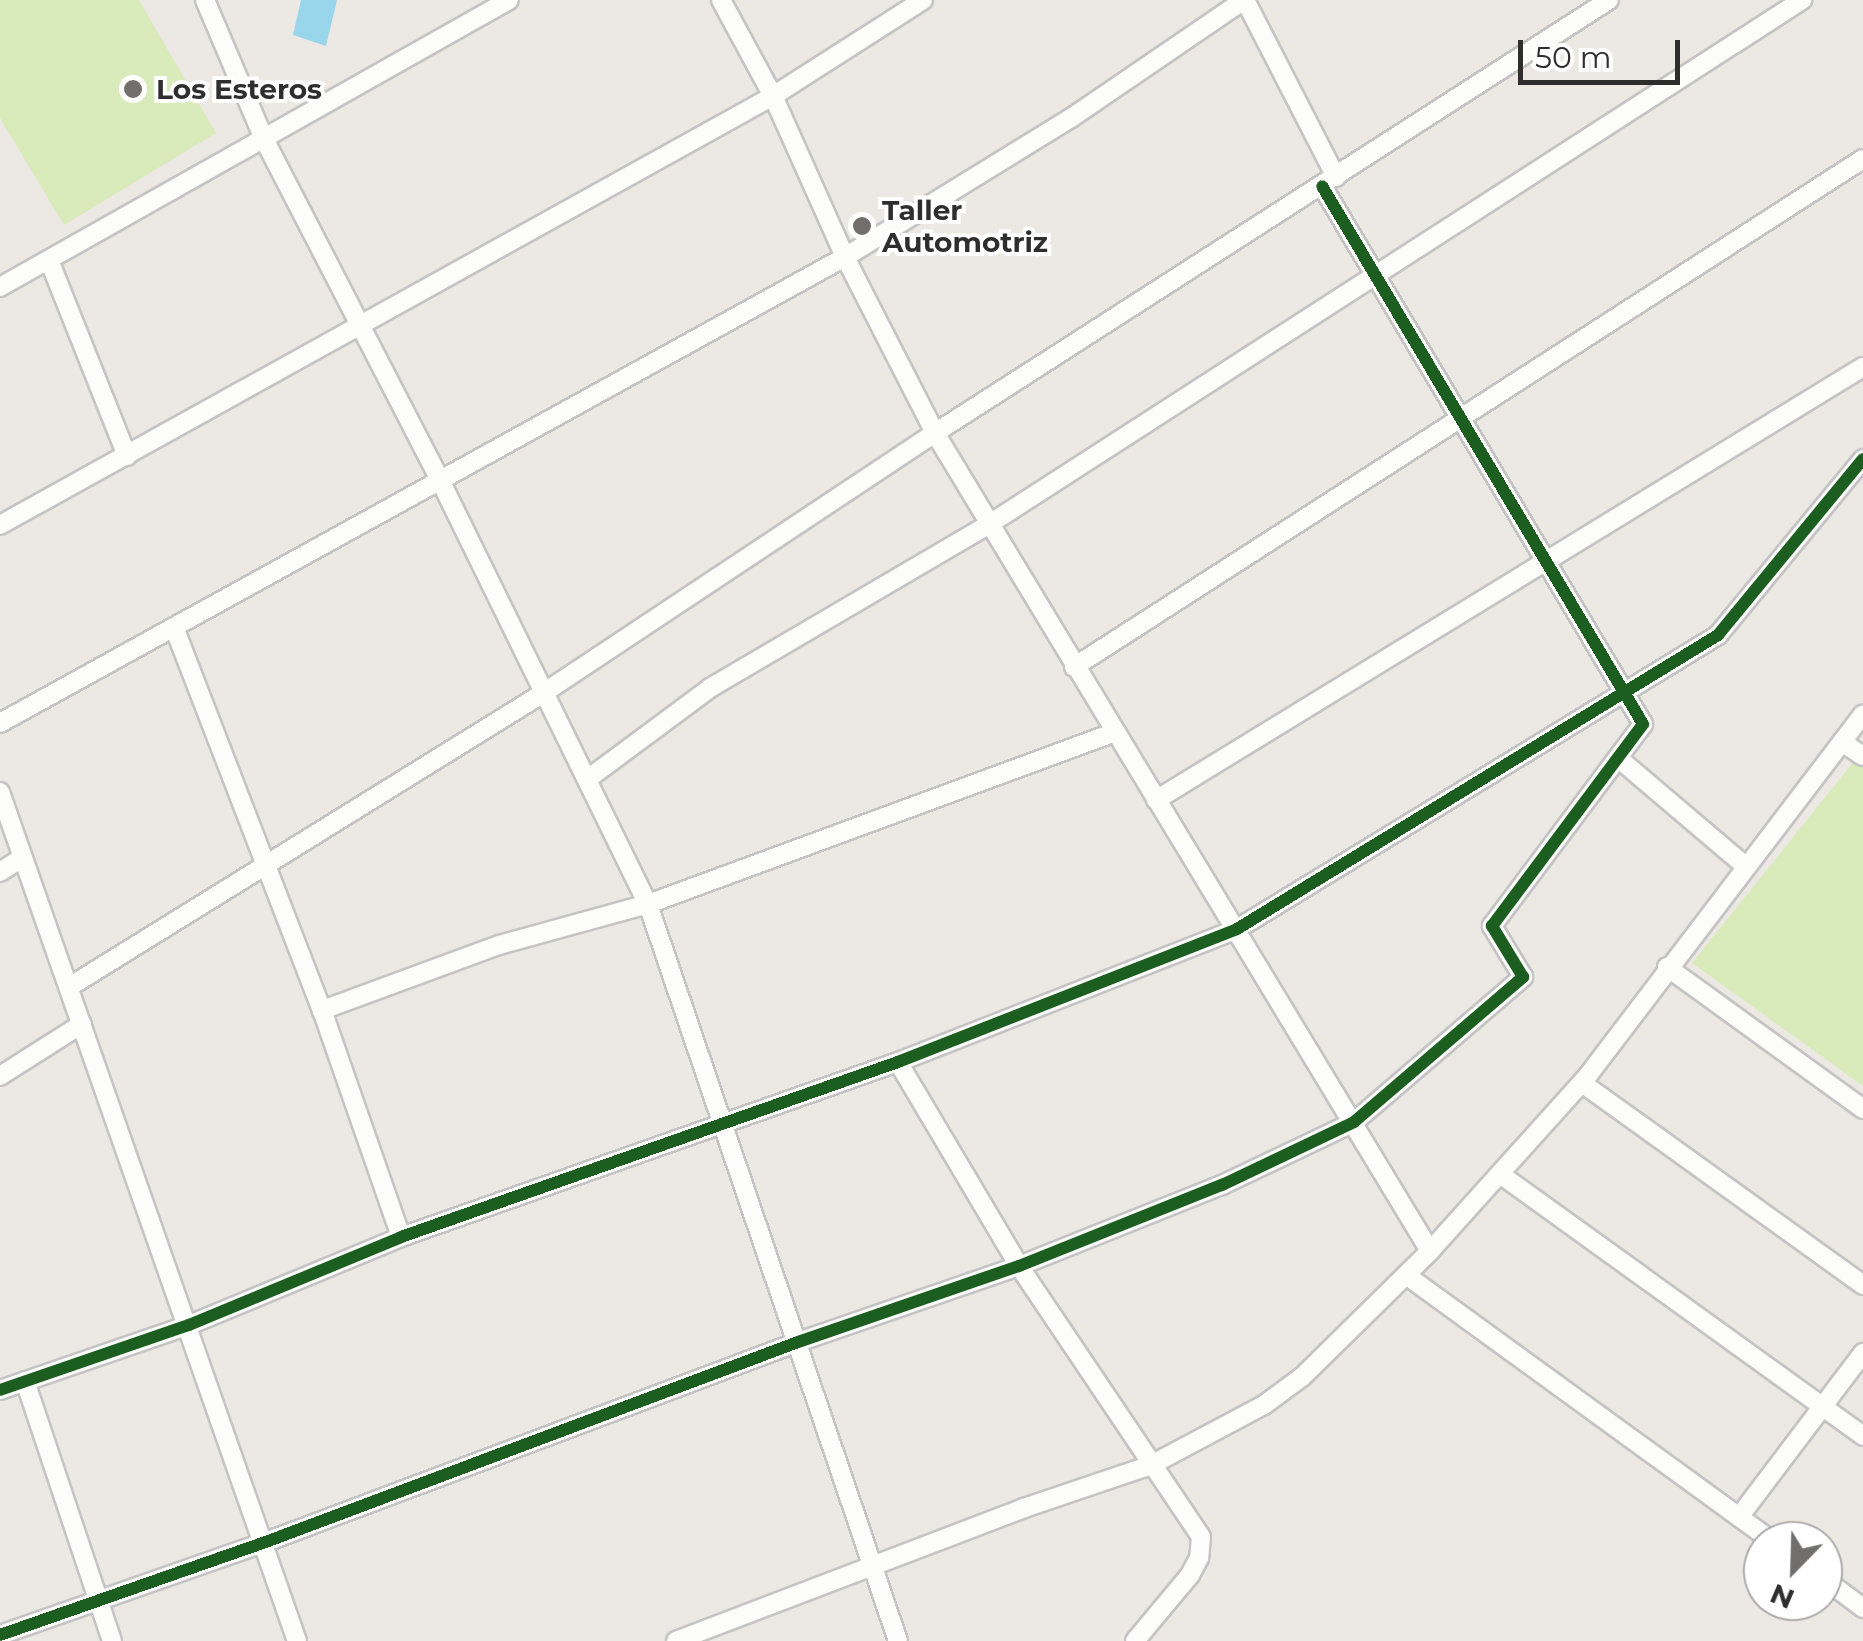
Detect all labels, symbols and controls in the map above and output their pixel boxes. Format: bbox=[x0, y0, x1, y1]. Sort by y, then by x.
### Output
scale bar bbox=[1523, 20, 1686, 82]
text: 50 m bbox=[1535, 39, 1612, 76]
place label: Los Esteros bbox=[156, 72, 322, 106]
marker: Los Esteros bbox=[120, 76, 146, 102]
place label: Taller Automotriz bbox=[882, 193, 1048, 259]
marker: Taller Automotriz bbox=[851, 215, 873, 237]
north arrow bbox=[1743, 1521, 1843, 1621]
text: N bbox=[1765, 1577, 1799, 1617]

